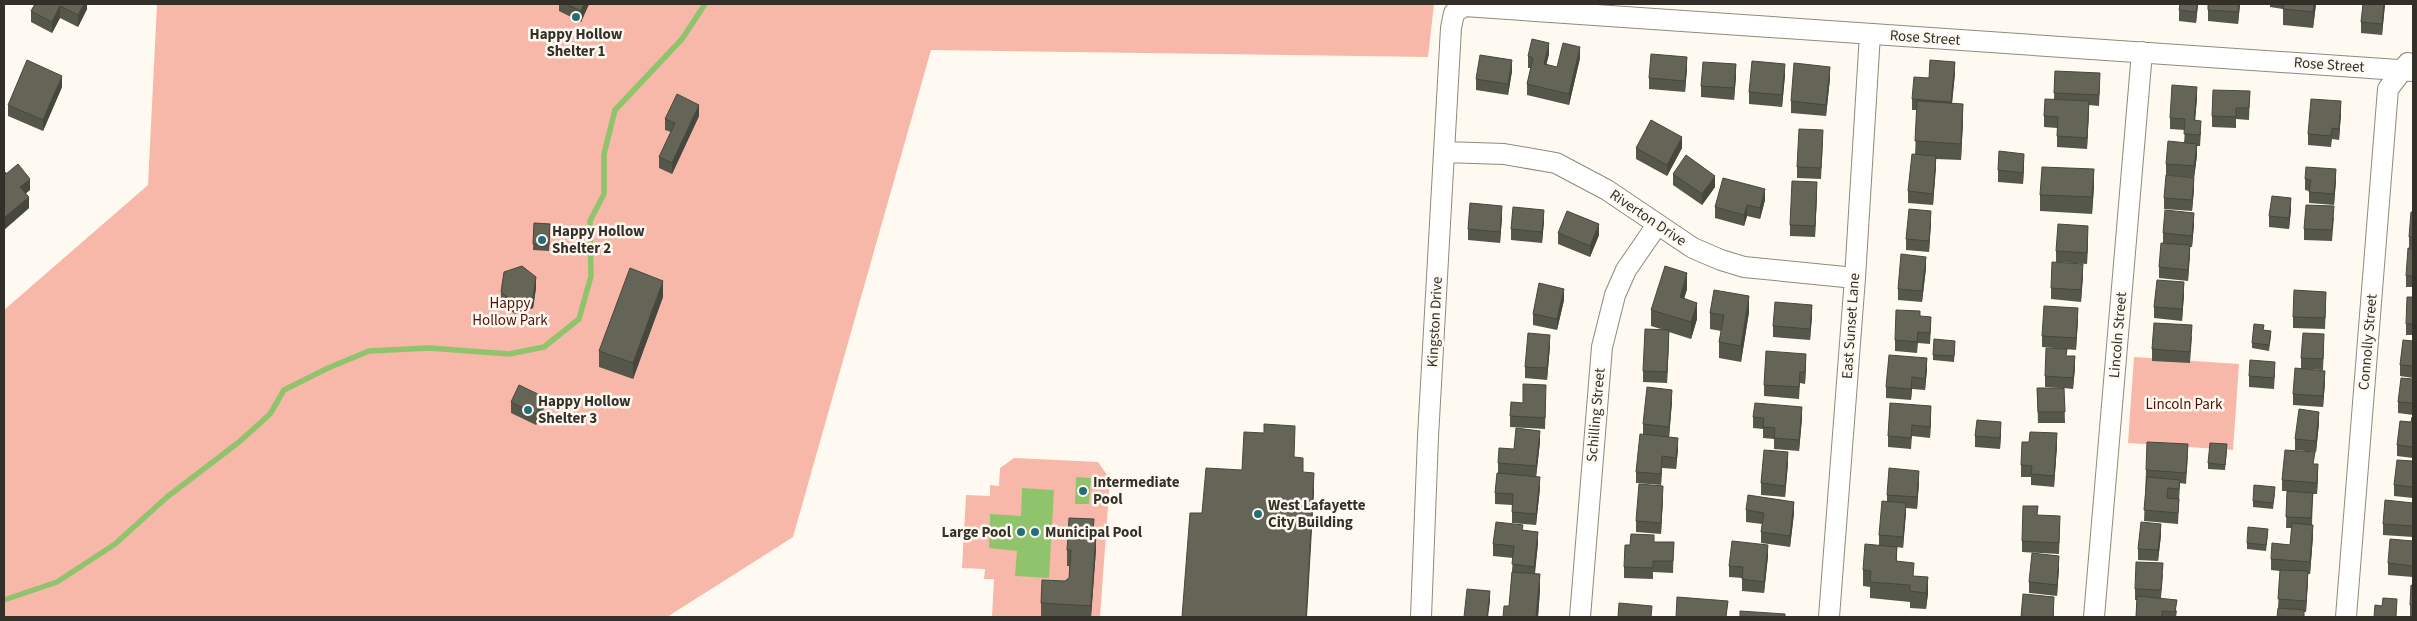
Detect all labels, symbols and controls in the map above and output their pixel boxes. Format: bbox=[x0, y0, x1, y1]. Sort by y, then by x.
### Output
marker: Happy Hollow Shelter 1 bbox=[570, 11, 582, 23]
place label: Happy Hollow Shelter 1 bbox=[530, 24, 623, 62]
street label: Rose Street bbox=[1889, 25, 1961, 51]
street label: Rose Street bbox=[2293, 52, 2365, 78]
street label: Riverton Drive bbox=[1605, 185, 1691, 251]
place label: Happy Hollow Shelter 2 bbox=[552, 221, 645, 259]
marker: Happy Hollow Shelter 2 bbox=[536, 234, 548, 246]
street label: East Sunset Lane bbox=[1837, 272, 1865, 380]
street label: Kingston Drive bbox=[1422, 276, 1448, 368]
street label: Lincoln Street bbox=[2104, 291, 2132, 379]
park label: Happy Hollow Park bbox=[472, 293, 548, 331]
street label: Connolly Street bbox=[2353, 293, 2383, 391]
street label: Schilling Street bbox=[1581, 367, 1611, 463]
place label: Happy Hollow Shelter 3 bbox=[538, 391, 631, 429]
park label: Lincoln Park bbox=[2146, 394, 2223, 415]
marker: Happy Hollow Shelter 3 bbox=[522, 404, 534, 416]
place label: Intermediate Pool bbox=[1093, 472, 1180, 510]
marker: Intermediate Pool bbox=[1077, 485, 1089, 497]
place label: West Lafayette City Building bbox=[1268, 495, 1366, 533]
marker: West Lafayette City Building bbox=[1252, 508, 1264, 520]
place label: Large Pool bbox=[941, 522, 1012, 543]
place label: Municipal Pool bbox=[1045, 522, 1143, 543]
marker: Large Pool bbox=[1015, 526, 1027, 538]
marker: Municipal Pool bbox=[1029, 526, 1041, 538]

